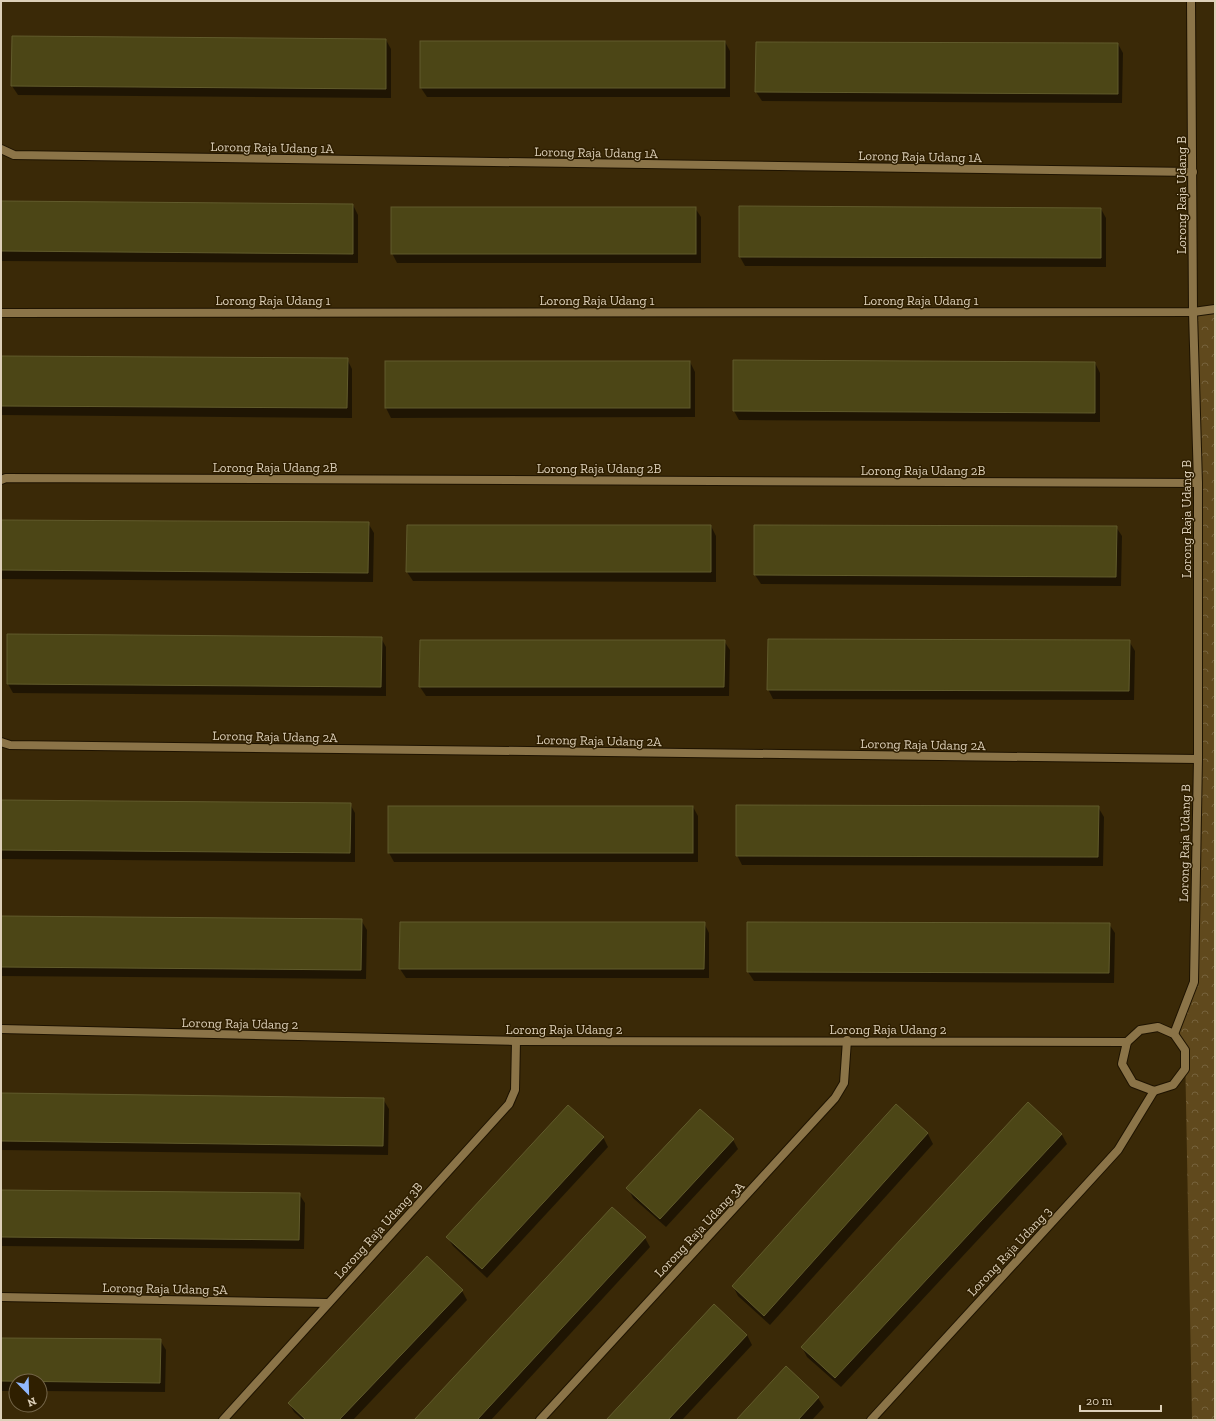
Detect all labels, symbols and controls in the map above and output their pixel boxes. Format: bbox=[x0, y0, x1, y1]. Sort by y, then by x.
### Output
street label: Lorong Raja Udang B bbox=[1174, 136, 1190, 254]
street label: Lorong Raja Udang 1A bbox=[210, 139, 334, 157]
street label: Lorong Raja Udang 1A bbox=[534, 144, 658, 162]
street label: Lorong Raja Udang 1A bbox=[858, 148, 982, 166]
street label: Lorong Raja Udang 1 bbox=[215, 293, 331, 309]
street label: Lorong Raja Udang 1 bbox=[539, 293, 655, 309]
street label: Lorong Raja Udang 1 bbox=[863, 293, 979, 309]
street label: Lorong Raja Udang 2B bbox=[213, 460, 337, 476]
street label: Lorong Raja Udang B bbox=[1179, 460, 1195, 578]
street label: Lorong Raja Udang 2B bbox=[537, 461, 661, 477]
street label: Lorong Raja Udang 2B bbox=[861, 463, 985, 479]
street label: Lorong Raja Udang 2A bbox=[212, 728, 338, 746]
street label: Lorong Raja Udang 2A bbox=[536, 732, 662, 750]
street label: Lorong Raja Udang 2A bbox=[860, 736, 986, 754]
street label: Lorong Raja Udang B bbox=[1176, 784, 1194, 902]
street label: Lorong Raja Udang 2 bbox=[181, 1015, 299, 1033]
street label: Lorong Raja Udang 2 bbox=[506, 1022, 623, 1038]
street label: Lorong Raja Udang 2 bbox=[830, 1022, 947, 1038]
street label: Lorong Raja Udang 3A bbox=[651, 1178, 749, 1281]
street label: Lorong Raja Udang 3B bbox=[331, 1179, 426, 1282]
street label: Lorong Raja Udang 3 bbox=[964, 1204, 1055, 1300]
street label: Lorong Raja Udang 5A bbox=[102, 1280, 228, 1298]
north arrow bbox=[8, 1373, 48, 1413]
scale bar bbox=[1080, 1387, 1161, 1413]
text: N bbox=[25, 1394, 38, 1410]
text: 20 m bbox=[1086, 1394, 1113, 1408]

